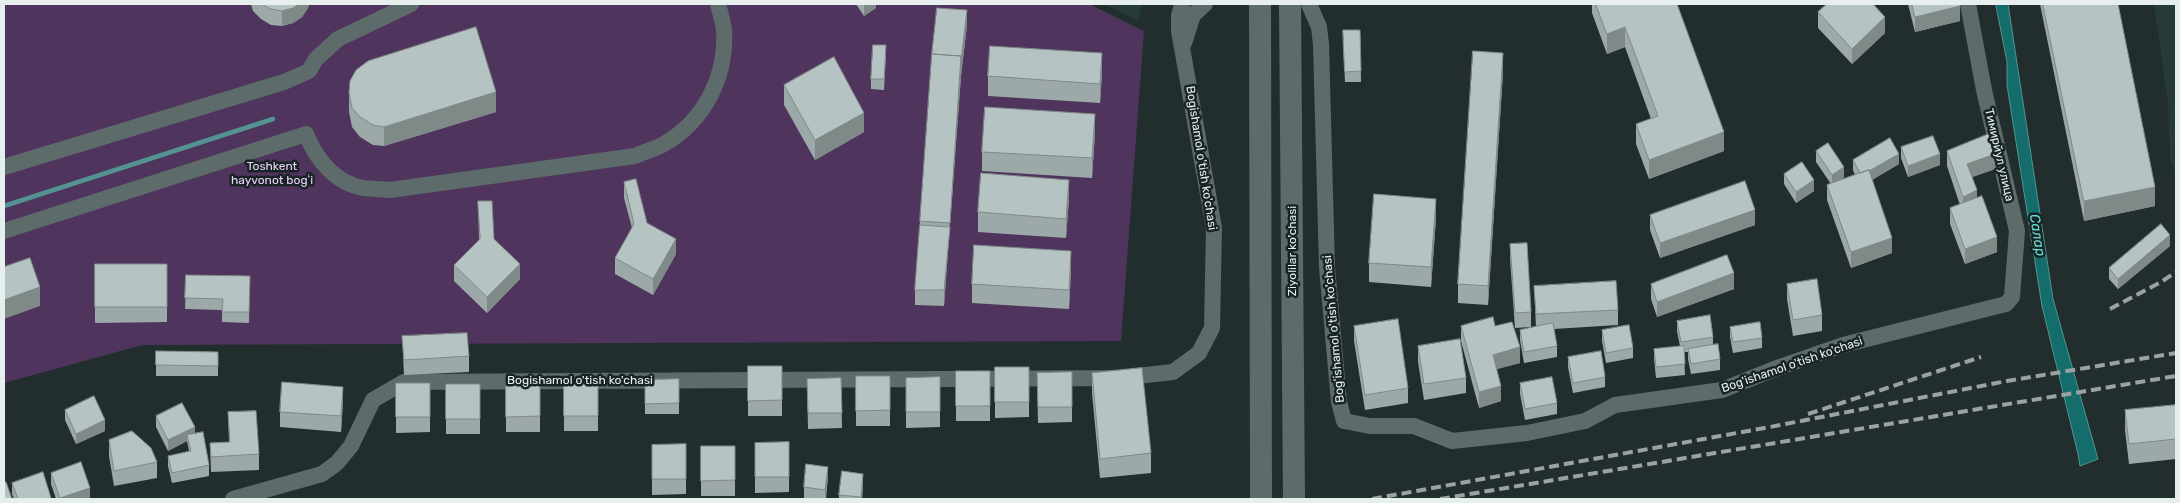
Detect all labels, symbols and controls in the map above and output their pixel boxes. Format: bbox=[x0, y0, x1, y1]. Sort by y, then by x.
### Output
street label: Bogishamol o'tish ko'chasi bbox=[1182, 85, 1220, 231]
street label: Тимирйул улица bbox=[1981, 107, 2017, 203]
park label: Toshkent hayvonot bogʻi bbox=[231, 160, 313, 188]
street label: Ziyolilar ko'chasi bbox=[1286, 206, 1300, 296]
water label: Салар bbox=[2025, 213, 2049, 257]
street label: Bog'ishamol o'tish ko'chasi bbox=[1320, 254, 1348, 404]
street label: Bog'ishamol o'tish ko'chasi bbox=[1720, 334, 1864, 396]
street label: Bogishamol o'tish ko'chasi bbox=[507, 374, 653, 388]

